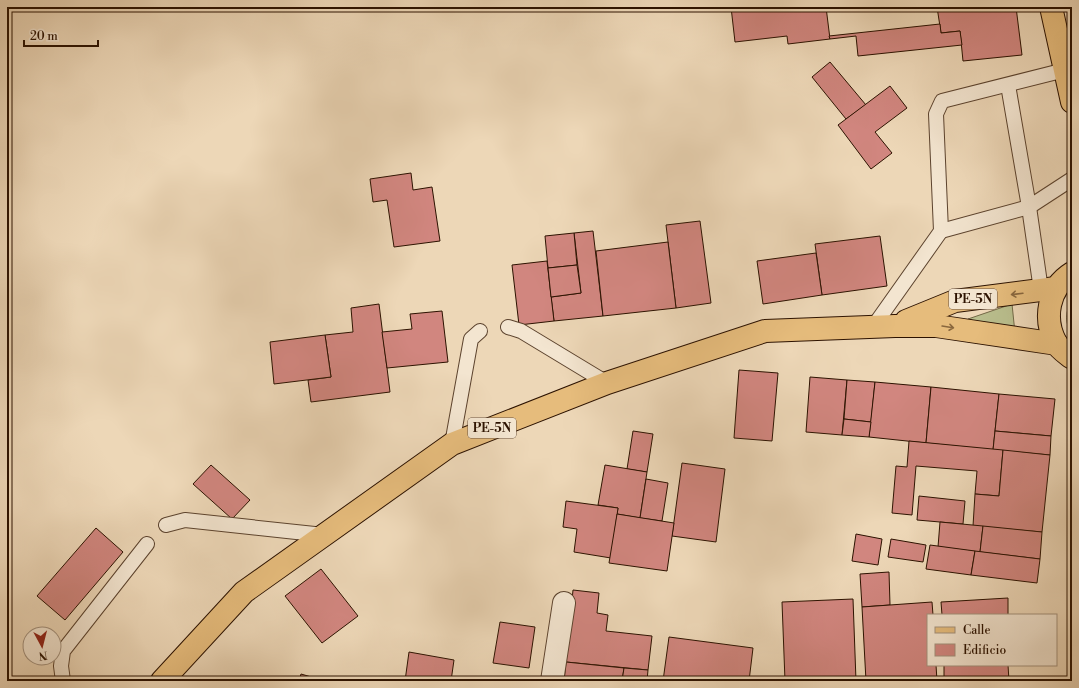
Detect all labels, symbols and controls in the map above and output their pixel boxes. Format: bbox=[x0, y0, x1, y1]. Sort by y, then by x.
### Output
scale bar bbox=[24, 22, 98, 48]
text: 20 m bbox=[30, 29, 58, 44]
road number: PE-5N bbox=[949, 289, 997, 309]
one-way arrow bbox=[1011, 290, 1024, 297]
one-way arrow bbox=[941, 324, 954, 332]
road number: PE-5N bbox=[468, 418, 516, 438]
legend bbox=[927, 614, 1057, 666]
text: Calle bbox=[963, 623, 990, 638]
north arrow bbox=[22, 626, 62, 666]
text: Edificio bbox=[963, 643, 1006, 658]
text: N bbox=[38, 647, 48, 662]

